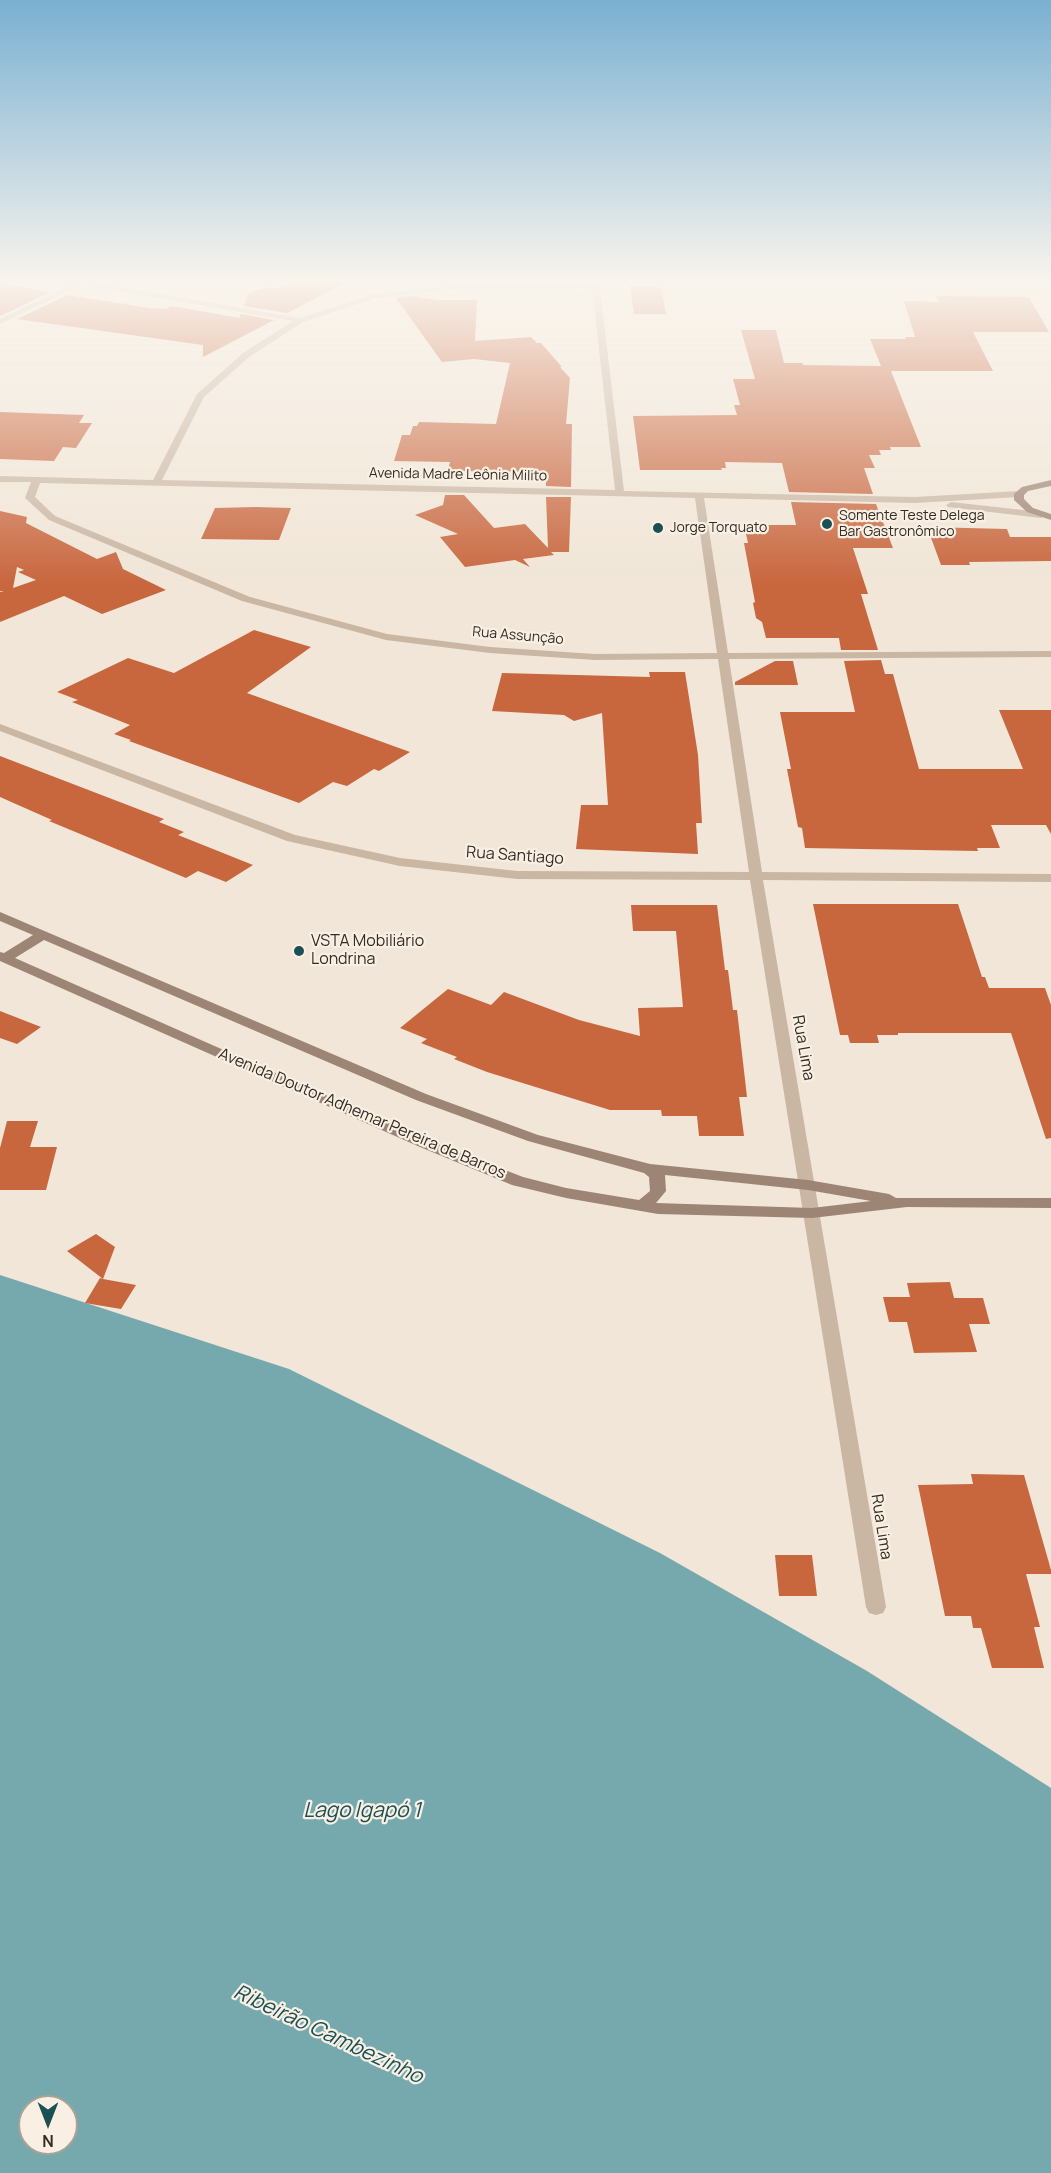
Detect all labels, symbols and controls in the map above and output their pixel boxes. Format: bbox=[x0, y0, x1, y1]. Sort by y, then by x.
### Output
street label: Avenida Madre Leônia Milito bbox=[369, 465, 547, 485]
place label: Somente Teste Delega Bar Gastronômico bbox=[839, 508, 985, 540]
marker: Somente Teste Delega Bar Gastronômico bbox=[820, 517, 834, 531]
place label: Jorge Torquato bbox=[670, 520, 767, 536]
marker: Jorge Torquato bbox=[651, 521, 665, 535]
street label: Rua Assunção bbox=[472, 624, 564, 648]
street label: Rua Santiago bbox=[465, 843, 565, 869]
place label: VSTA Mobiliário Londrina bbox=[311, 932, 424, 970]
marker: VSTA Mobiliário Londrina bbox=[292, 944, 306, 958]
street label: Rua Lima bbox=[788, 1014, 818, 1082]
street label: Avenida Doutor Adhemar Pereira de Barros bbox=[215, 1045, 509, 1183]
street label: Rua Lima bbox=[866, 1493, 896, 1561]
water label: Lago Igapó 1 bbox=[303, 1798, 421, 1824]
water label: Ribeirão Cambezinho bbox=[229, 1980, 427, 2090]
north arrow bbox=[18, 2095, 78, 2155]
text: N bbox=[42, 2130, 54, 2152]

